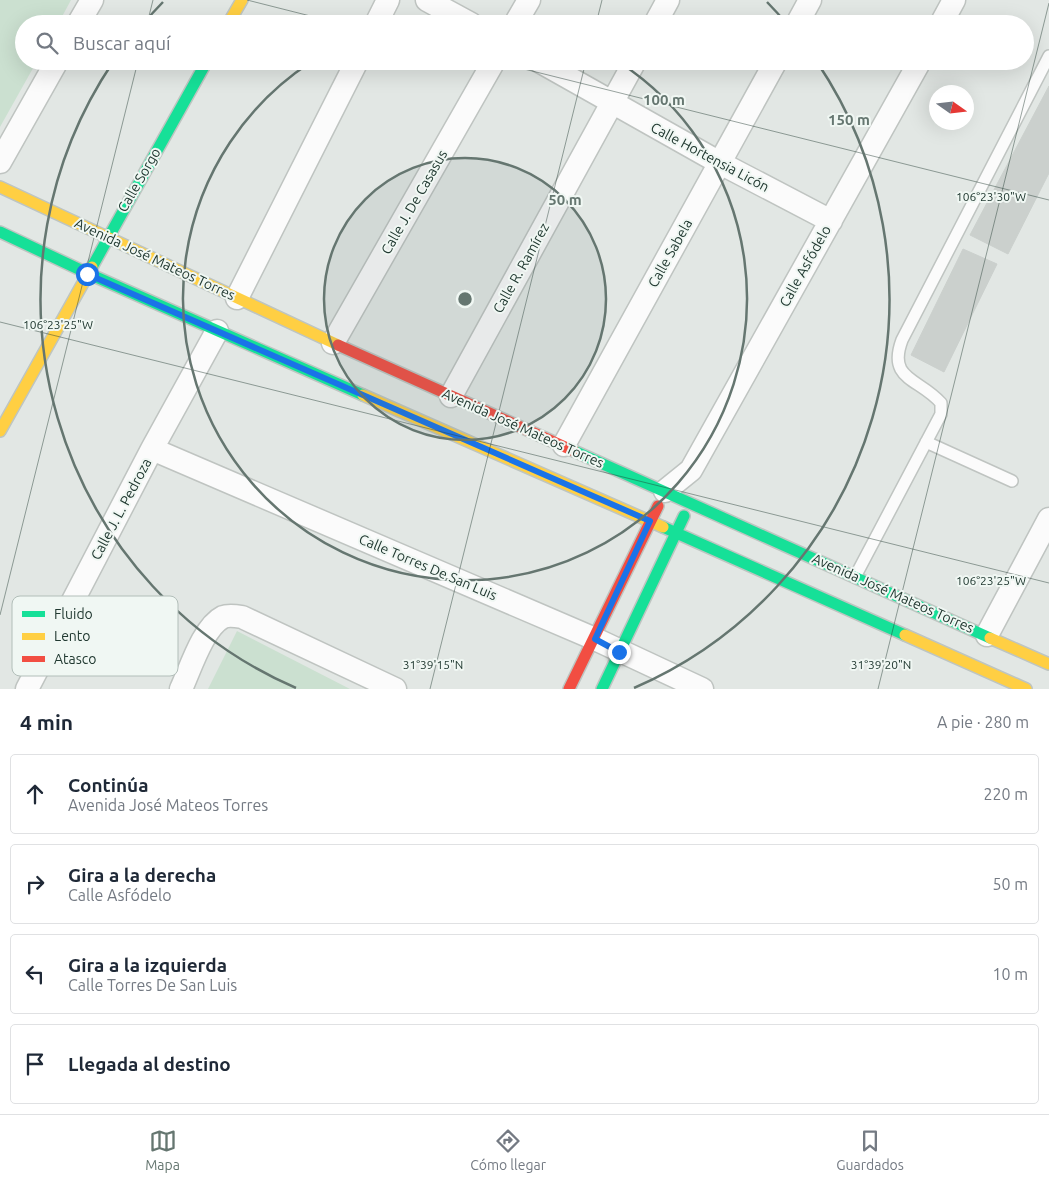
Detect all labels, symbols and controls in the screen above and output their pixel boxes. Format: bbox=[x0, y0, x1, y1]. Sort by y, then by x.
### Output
search box bbox=[15, 15, 1034, 70]
icon: search bbox=[33, 29, 61, 57]
text: Buscar aquí bbox=[73, 32, 171, 54]
north arrow bbox=[929, 85, 974, 130]
text: 100 m bbox=[643, 91, 685, 108]
text: 150 m bbox=[828, 111, 870, 128]
street label: Calle Hortensia Licón bbox=[648, 119, 772, 195]
street label: Calle Sorgo bbox=[114, 145, 164, 215]
street label: Calle J. De Casasus bbox=[378, 147, 450, 257]
text: 106°23'30"W bbox=[956, 190, 1026, 203]
text: 50 m bbox=[548, 191, 582, 208]
street label: Avenida José Mateos Torres bbox=[72, 215, 238, 303]
street label: Calle Sabela bbox=[645, 216, 695, 290]
street label: Calle R. Ramírez bbox=[490, 220, 552, 316]
street label: Calle Asfódelo bbox=[776, 222, 834, 310]
route start bbox=[76, 263, 99, 286]
centre of rings bbox=[456, 290, 474, 308]
text: 106°23'25"W bbox=[23, 318, 93, 331]
street label: Avenida José Mateos Torres bbox=[440, 385, 606, 471]
street label: Calle J. L. Pedroza bbox=[87, 455, 155, 563]
street label: Calle Torres De San Luis bbox=[357, 531, 499, 603]
street label: Avenida José Mateos Torres bbox=[810, 550, 976, 636]
text: 106°23'25"W bbox=[956, 574, 1026, 587]
legend bbox=[12, 596, 178, 676]
text: Fluido bbox=[54, 606, 93, 622]
text: Lento bbox=[54, 628, 91, 644]
route end bbox=[608, 641, 631, 664]
text: Atasco bbox=[54, 651, 97, 667]
text: 31°39'15"N bbox=[403, 658, 463, 671]
text: 31°39'20"N bbox=[851, 658, 911, 671]
text: 4 min bbox=[20, 710, 73, 734]
text: A pie · 280 m bbox=[937, 713, 1029, 731]
text: Continúa bbox=[68, 774, 149, 796]
icon: ahead bbox=[21, 780, 49, 808]
text: 220 m bbox=[983, 785, 1028, 803]
text: Avenida José Mateos Torres bbox=[68, 796, 268, 814]
text: Gira a la derecha bbox=[68, 864, 216, 886]
icon: right bbox=[21, 870, 49, 898]
text: 50 m bbox=[992, 875, 1028, 893]
text: Calle Asfódelo bbox=[68, 886, 172, 904]
text: Gira a la izquierda bbox=[68, 954, 227, 976]
icon: left bbox=[21, 960, 49, 988]
text: 10 m bbox=[992, 965, 1028, 983]
text: Calle Torres De San Luis bbox=[68, 976, 237, 994]
icon: arrive bbox=[21, 1050, 49, 1078]
text: Llegada al destino bbox=[68, 1053, 231, 1075]
tab: Mapa bbox=[145, 1127, 180, 1173]
tab: Cómo llegar bbox=[470, 1127, 546, 1173]
tab: Guardados bbox=[836, 1127, 904, 1173]

